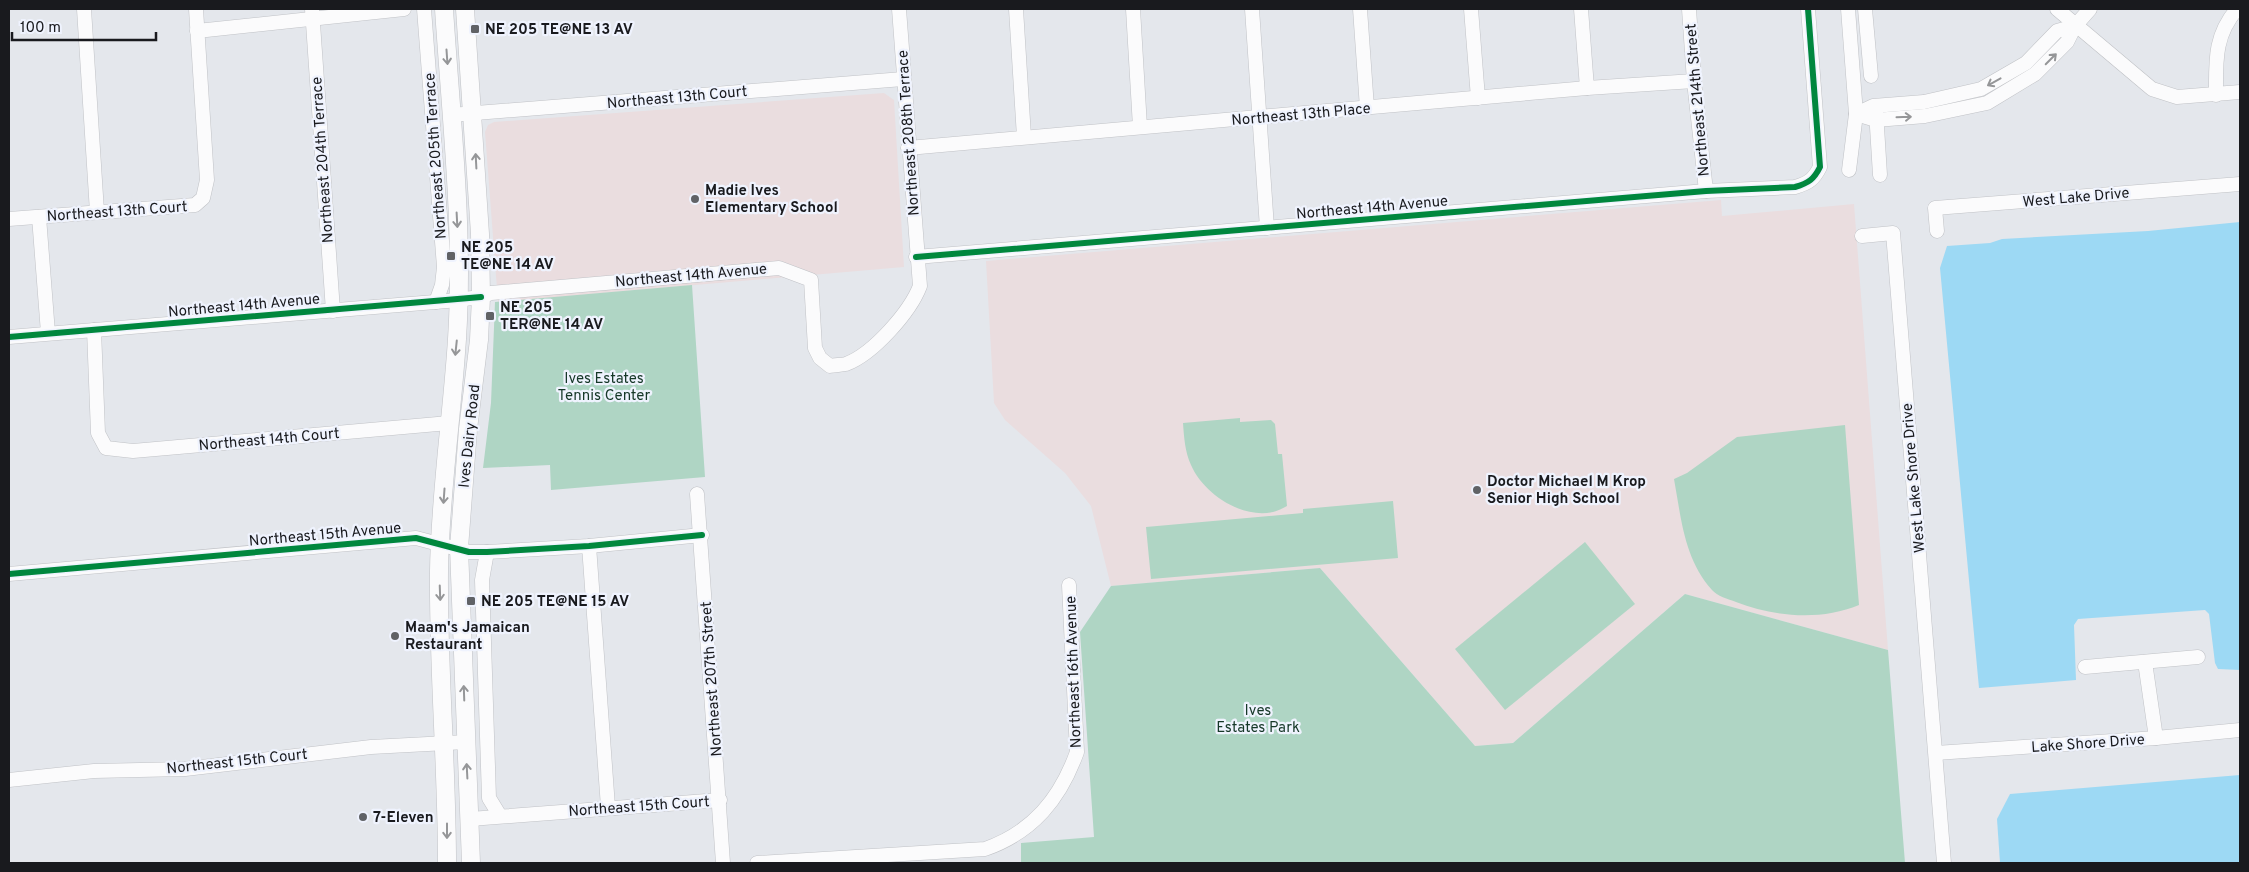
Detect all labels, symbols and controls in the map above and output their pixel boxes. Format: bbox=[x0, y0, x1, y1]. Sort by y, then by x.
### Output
scale bar bbox=[12, 10, 156, 42]
text: 100 m bbox=[20, 19, 61, 38]
place label: NE 205 TE@NE 13 AV bbox=[485, 21, 633, 40]
marker: NE 205 TE@NE 13 AV bbox=[469, 23, 481, 35]
street label: Northeast 214th Street bbox=[1682, 23, 1715, 177]
one-way arrow bbox=[442, 49, 452, 65]
street label: Northeast 208th Terrace bbox=[894, 49, 925, 216]
one-way arrow bbox=[2045, 52, 2057, 65]
street label: Northeast 205th Terrace bbox=[421, 72, 452, 240]
street label: Northeast 204th Terrace bbox=[308, 76, 339, 244]
one-way arrow bbox=[1987, 78, 2002, 88]
street label: Northeast 13th Court bbox=[606, 83, 748, 114]
street label: Northeast 13th Place bbox=[1231, 100, 1372, 131]
one-way arrow bbox=[1896, 113, 1912, 122]
one-way arrow bbox=[471, 153, 480, 169]
place label: Madie Ives Elementary School bbox=[705, 182, 838, 218]
street label: West Lake Drive bbox=[2022, 184, 2130, 213]
street label: Northeast 14th Avenue bbox=[1295, 192, 1449, 225]
marker: Madie Ives Elementary School bbox=[689, 193, 701, 205]
street label: Northeast 13th Court bbox=[46, 198, 188, 227]
one-way arrow bbox=[452, 211, 461, 227]
place label: NE 205 TE@NE 14 AV bbox=[461, 239, 554, 275]
marker: NE 205 TE@NE 14 AV bbox=[445, 250, 457, 262]
street label: Northeast 14th Avenue bbox=[614, 260, 768, 293]
street label: Northeast 14th Avenue bbox=[167, 290, 321, 323]
place label: NE 205 TER@NE 14 AV bbox=[500, 299, 603, 335]
marker: NE 205 TER@NE 14 AV bbox=[484, 310, 496, 322]
one-way arrow bbox=[451, 340, 461, 356]
park label: Ives Estates Tennis Center bbox=[558, 370, 651, 406]
street label: Ives Dairy Road bbox=[456, 383, 485, 489]
street label: West Lake Shore Drive bbox=[1898, 402, 1931, 554]
street label: Northeast 14th Court bbox=[198, 425, 340, 456]
place label: Doctor Michael M Krop Senior High School bbox=[1487, 473, 1646, 509]
marker: Doctor Michael M Krop Senior High School bbox=[1471, 484, 1483, 496]
one-way arrow bbox=[439, 488, 448, 504]
street label: Northeast 15th Avenue bbox=[248, 519, 402, 552]
one-way arrow bbox=[435, 584, 445, 601]
place label: NE 205 TE@NE 15 AV bbox=[481, 593, 629, 612]
marker: NE 205 TE@NE 15 AV bbox=[465, 595, 477, 607]
street label: Northeast 16th Avenue bbox=[1062, 595, 1087, 748]
street label: Northeast 207th Street bbox=[698, 601, 727, 757]
place label: Maam's Jamaican Restaurant bbox=[405, 619, 530, 655]
marker: Maam's Jamaican Restaurant bbox=[389, 630, 401, 642]
one-way arrow bbox=[459, 686, 469, 702]
park label: Ives Estates Park bbox=[1216, 702, 1300, 738]
street label: Lake Shore Drive bbox=[2031, 731, 2146, 758]
street label: Northeast 15th Court bbox=[166, 746, 309, 779]
one-way arrow bbox=[463, 763, 472, 779]
street label: Northeast 15th Court bbox=[568, 793, 710, 822]
place label: 7-Eleven bbox=[373, 809, 434, 828]
marker: 7-Eleven bbox=[357, 811, 369, 823]
one-way arrow bbox=[442, 822, 452, 839]

